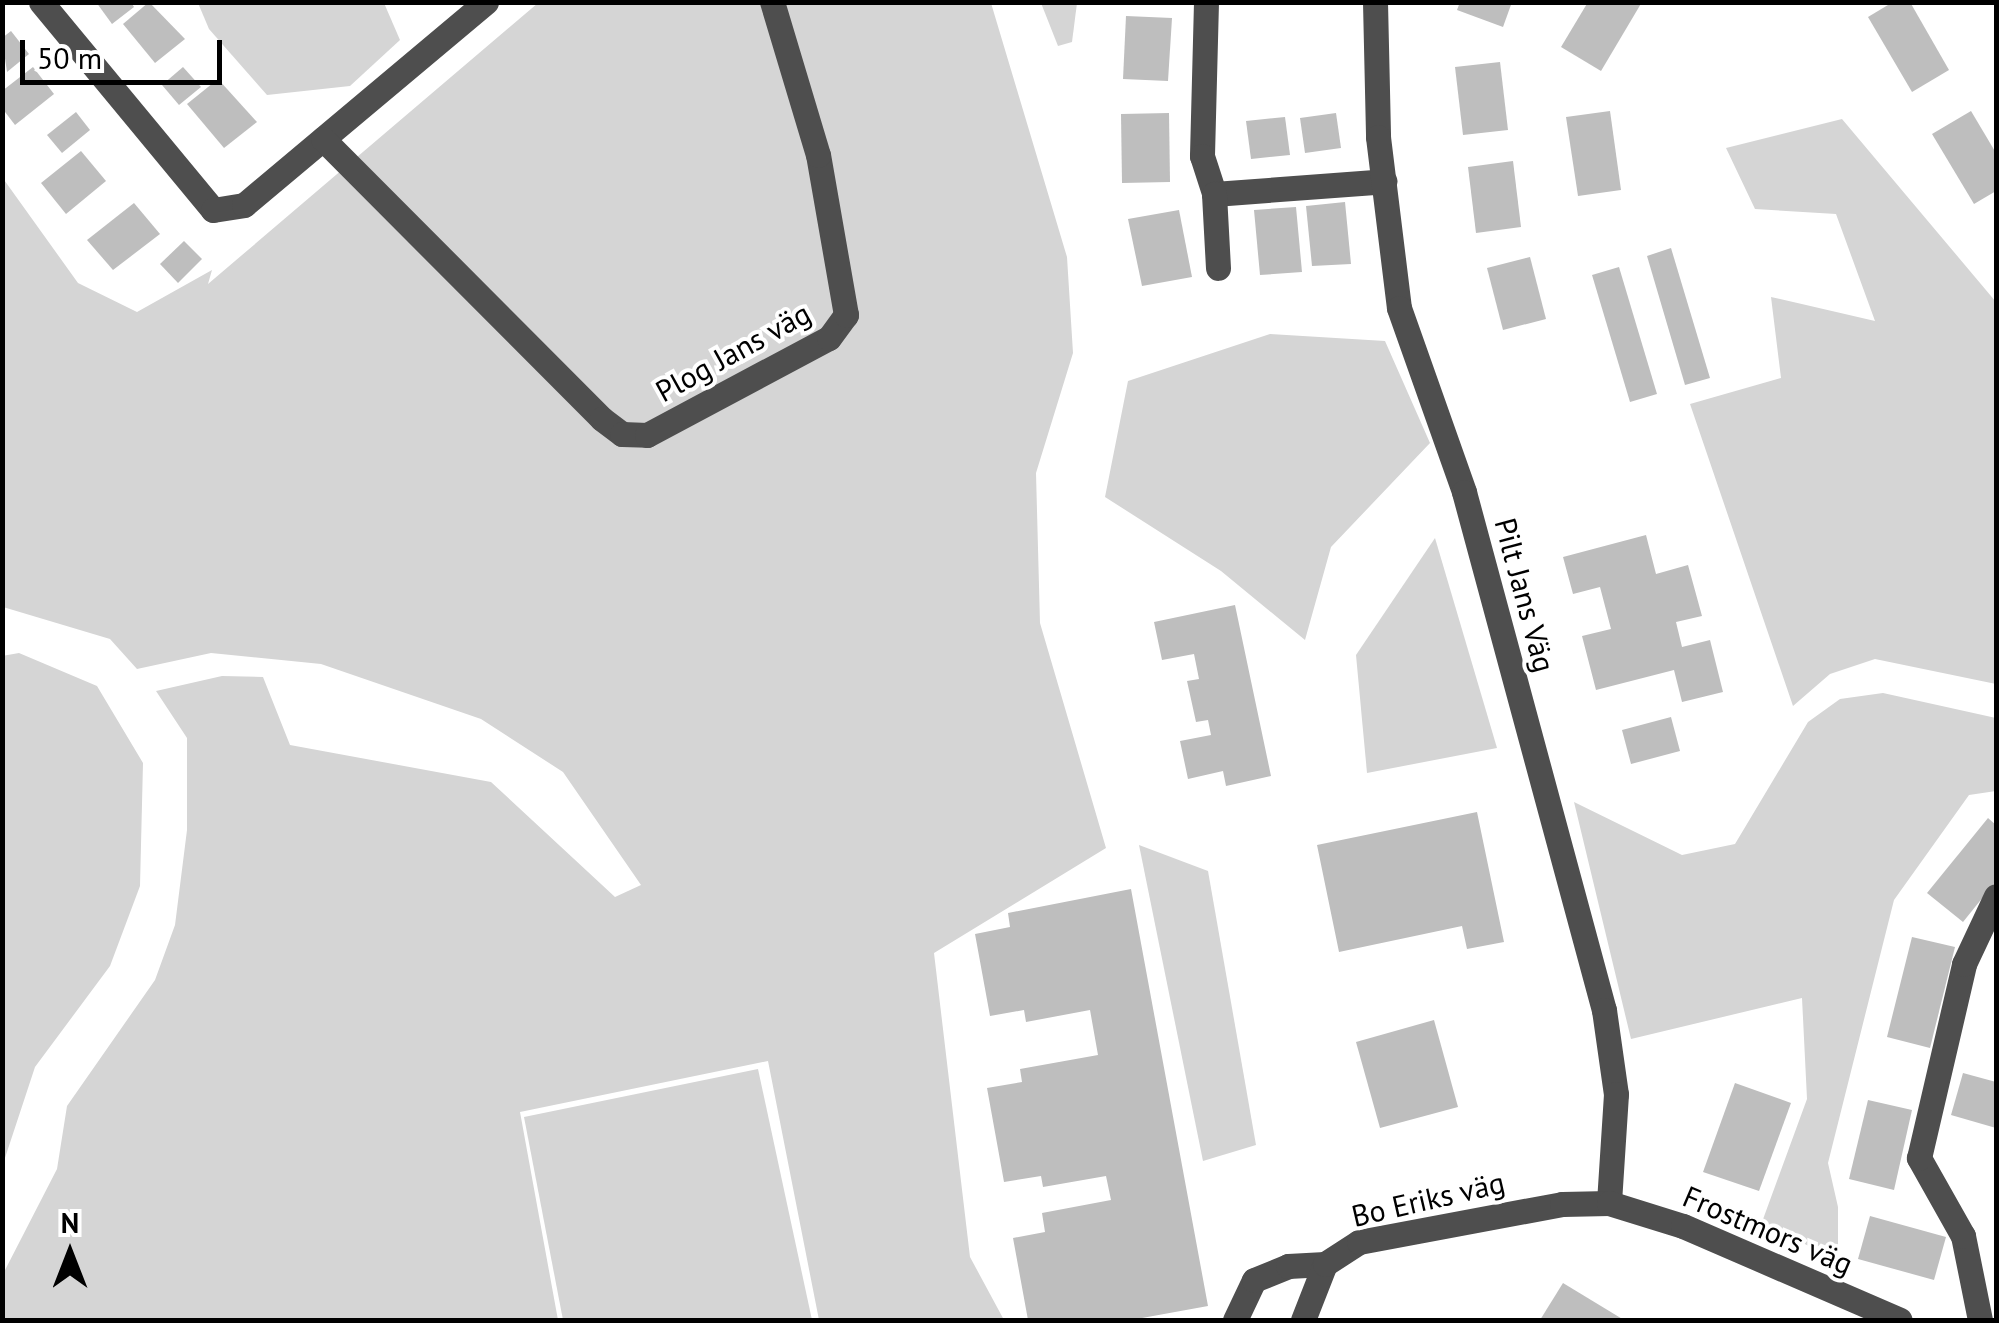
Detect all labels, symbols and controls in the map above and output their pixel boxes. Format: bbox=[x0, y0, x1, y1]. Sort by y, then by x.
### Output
scale bar bbox=[25, 20, 228, 82]
text: 50 m bbox=[37, 38, 102, 77]
street label: Plog Jans väg bbox=[649, 295, 817, 409]
street label: Pilt Jans Väg bbox=[1487, 514, 1563, 676]
street label: Bo Eriks väg bbox=[1348, 1164, 1508, 1234]
street label: Frostmors väg bbox=[1678, 1178, 1858, 1282]
north arrow bbox=[20, 1203, 120, 1303]
text: N bbox=[61, 1204, 79, 1241]

